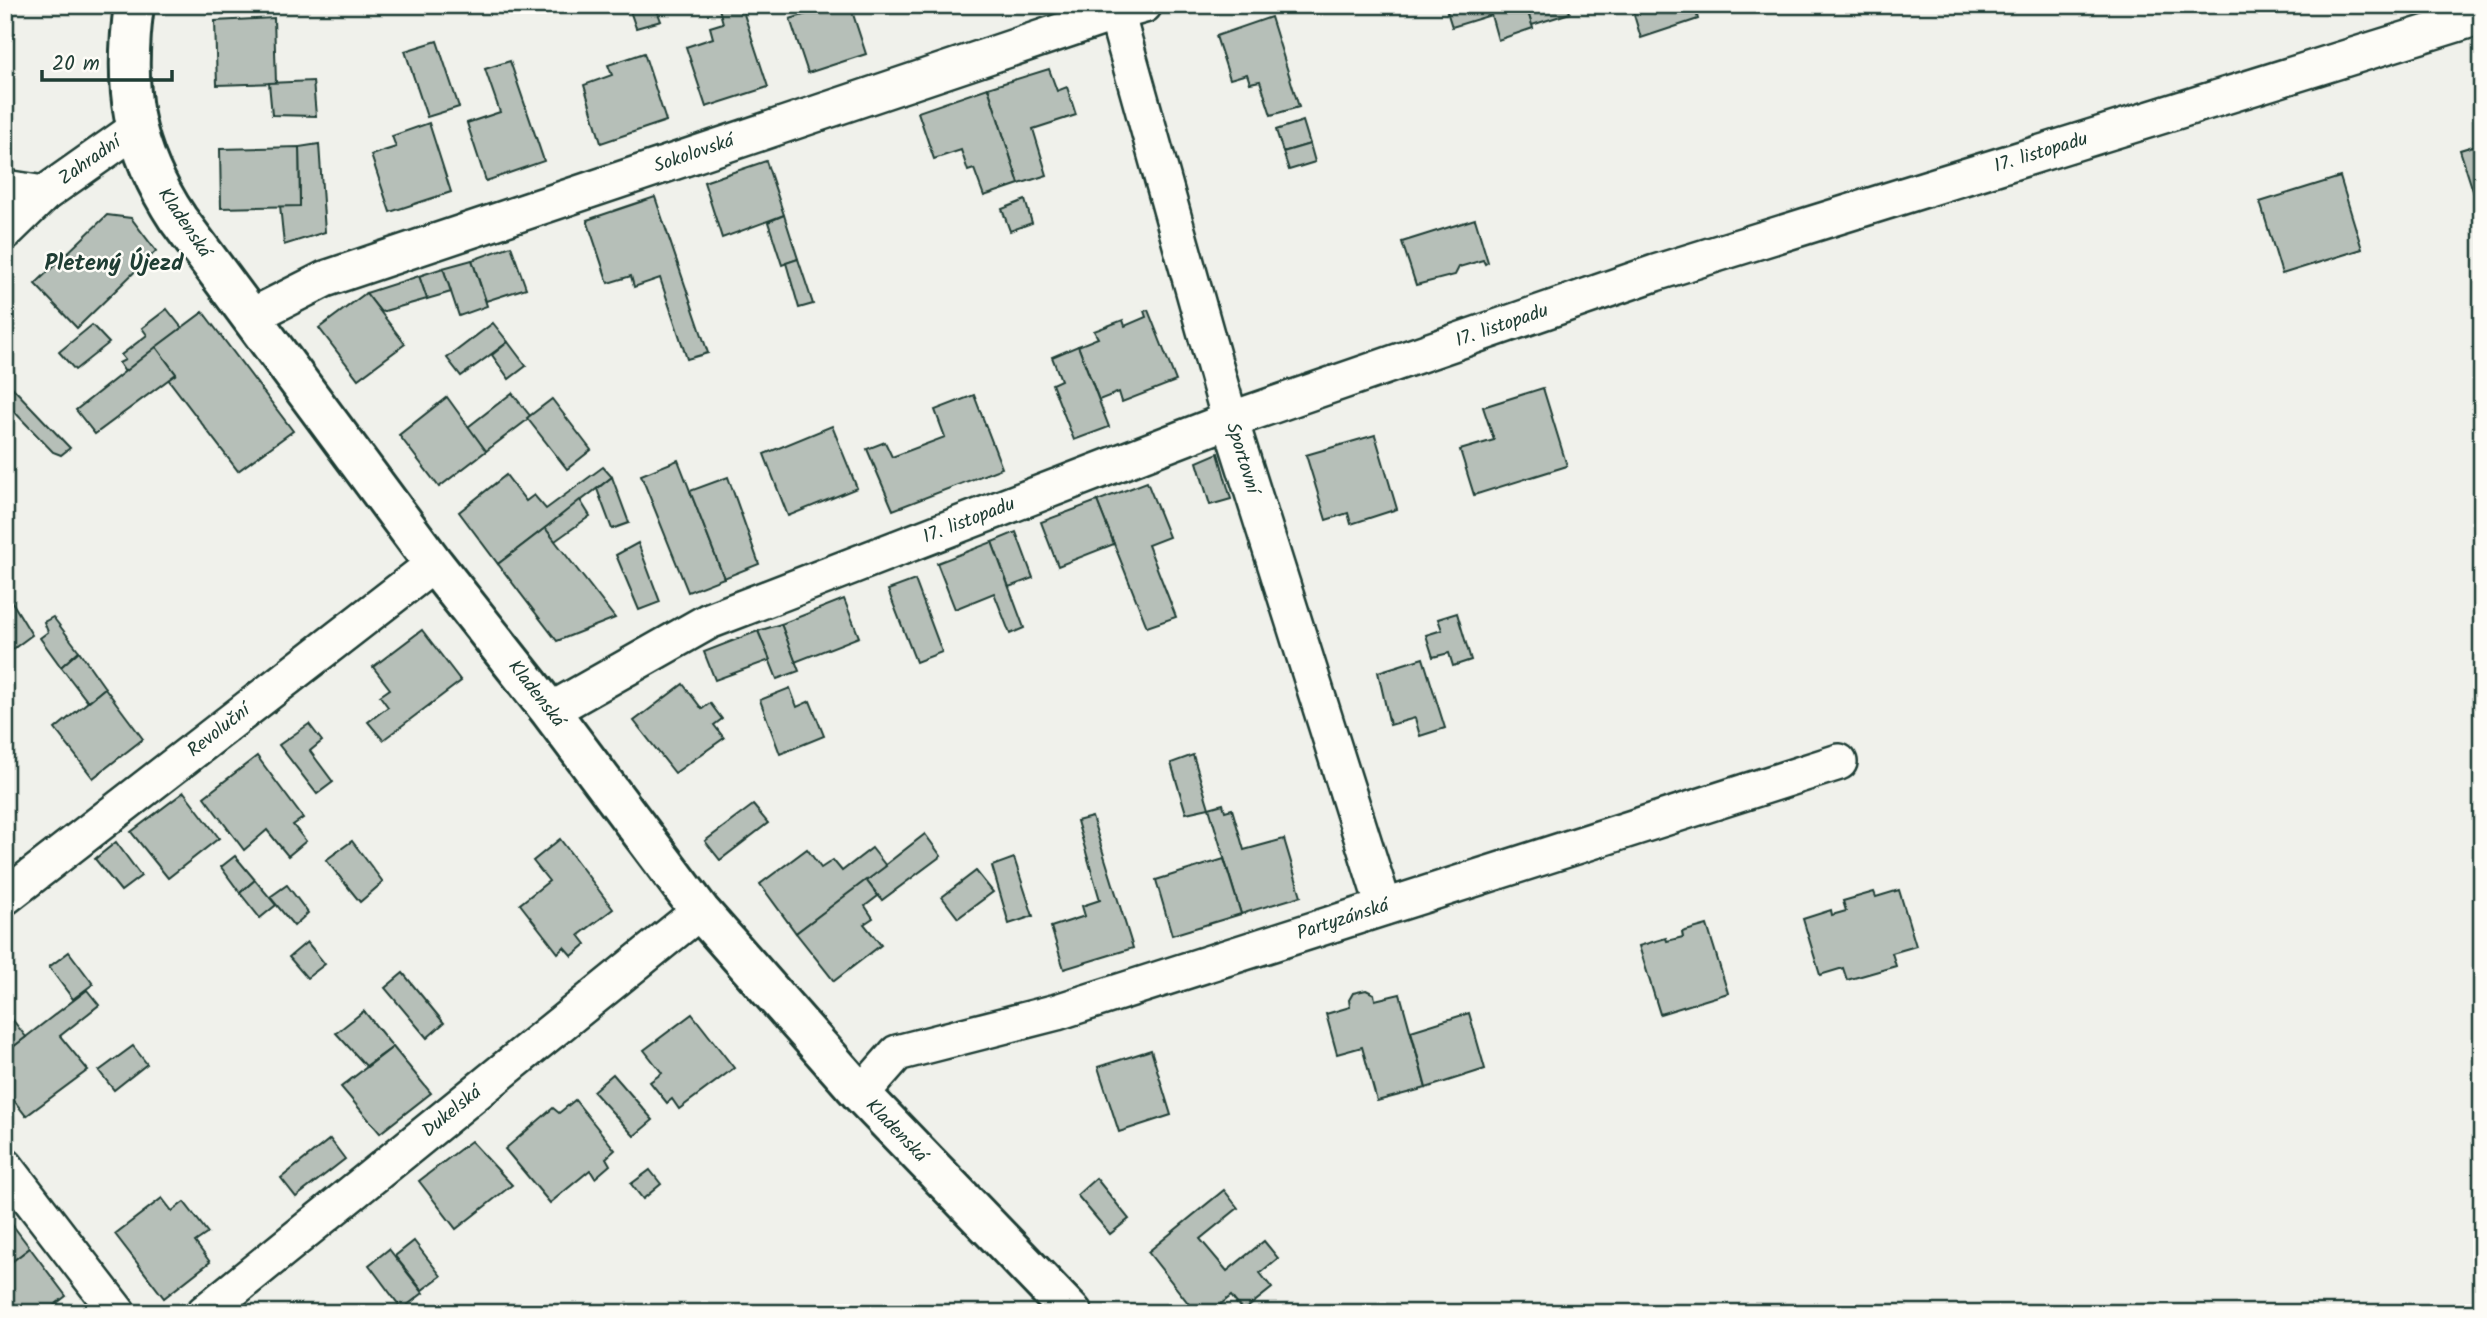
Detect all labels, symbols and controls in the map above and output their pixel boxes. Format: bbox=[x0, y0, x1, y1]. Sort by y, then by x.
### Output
scale bar bbox=[42, 38, 172, 82]
text: 20 m bbox=[52, 48, 100, 81]
street label: 17. listopadu bbox=[1990, 125, 2092, 181]
street label: Sokolovská bbox=[650, 126, 740, 182]
street label: Zahradní bbox=[53, 127, 130, 193]
street label: Kladenská bbox=[149, 182, 220, 266]
district label: Pletený Újezd bbox=[44, 246, 184, 282]
street label: 17. listopadu bbox=[1451, 296, 1553, 356]
street label: Sportovní bbox=[1217, 419, 1268, 500]
street label: 17. listopadu bbox=[918, 490, 1020, 552]
street label: Kladenská bbox=[500, 654, 573, 736]
street label: Revoluční bbox=[181, 695, 260, 765]
street label: Partyzánská bbox=[1293, 890, 1395, 949]
street label: Dukelská bbox=[416, 1077, 490, 1146]
street label: Kladenská bbox=[858, 1092, 936, 1171]

